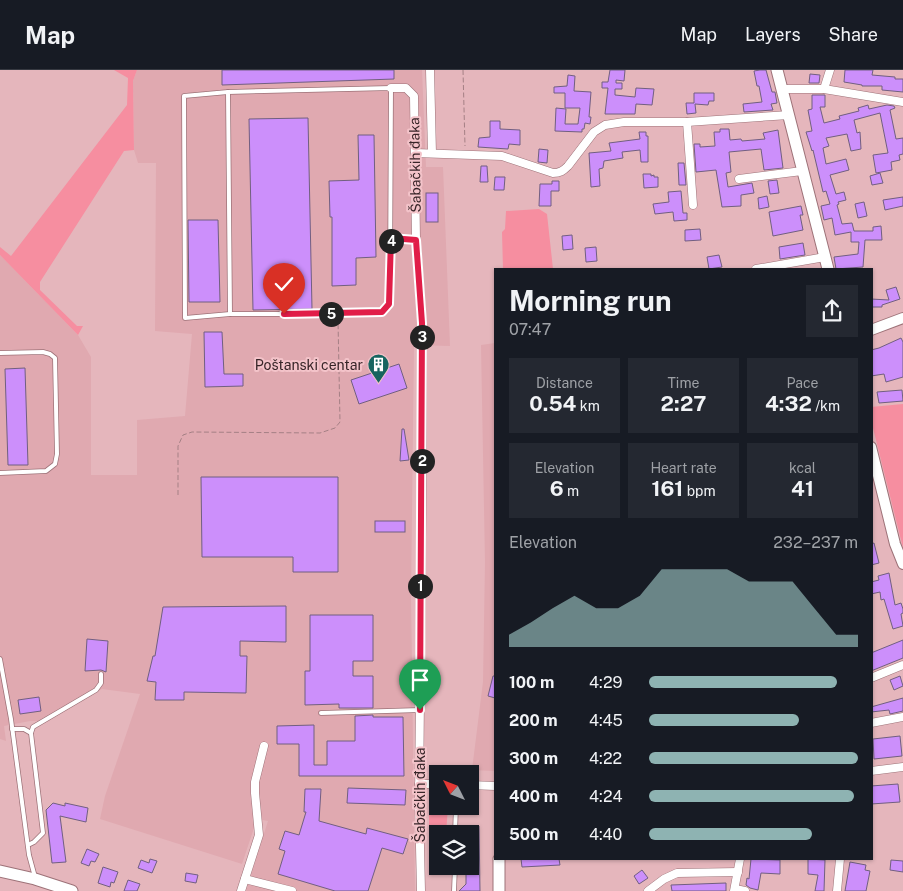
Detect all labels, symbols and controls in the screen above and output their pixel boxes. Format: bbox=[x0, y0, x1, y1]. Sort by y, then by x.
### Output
text: Map bbox=[25, 21, 75, 49]
text: Map bbox=[681, 24, 717, 45]
text: Layers bbox=[745, 24, 801, 45]
text: Share bbox=[829, 24, 878, 45]
street label: Šabačkih đaka bbox=[405, 117, 424, 213]
pin: 4 bbox=[378, 228, 404, 254]
text: 4 bbox=[387, 233, 396, 249]
pin bbox=[263, 263, 305, 314]
icon: check bbox=[270, 270, 298, 298]
text: Morning run bbox=[509, 284, 672, 317]
button: share bbox=[806, 285, 858, 337]
pin: 5 bbox=[318, 302, 344, 326]
text: 5 bbox=[327, 306, 336, 322]
text: 07:47 bbox=[509, 320, 551, 339]
pin: 3 bbox=[410, 324, 434, 350]
text: 3 bbox=[418, 329, 427, 345]
building icon: Poštanski centar bbox=[367, 353, 391, 384]
place label: Poštanski centar bbox=[255, 357, 363, 373]
text: Distance bbox=[536, 375, 593, 391]
text: Time bbox=[668, 375, 699, 391]
text: Pace bbox=[786, 375, 819, 391]
text: 0.54 bbox=[529, 391, 576, 416]
text: 2:27 bbox=[661, 391, 706, 416]
text: 4:32 bbox=[765, 391, 812, 416]
text: km bbox=[576, 398, 600, 414]
text: /km bbox=[812, 398, 840, 414]
pin: 2 bbox=[410, 448, 434, 474]
text: 2 bbox=[418, 453, 427, 469]
text: Elevation bbox=[535, 460, 594, 476]
text: Heart rate bbox=[650, 460, 717, 476]
text: kcal bbox=[789, 460, 816, 476]
text: 6 bbox=[550, 476, 564, 501]
text: 161 bbox=[651, 476, 683, 501]
text: 41 bbox=[791, 476, 814, 501]
text: m bbox=[564, 483, 579, 499]
text: bpm bbox=[683, 483, 716, 499]
text: Elevation bbox=[509, 533, 577, 552]
text: 232–237 m bbox=[773, 533, 858, 552]
pin: 1 bbox=[408, 574, 432, 598]
text: 1 bbox=[418, 578, 424, 594]
pin bbox=[399, 659, 441, 710]
icon: arrive bbox=[406, 666, 434, 694]
text: 100 m bbox=[509, 673, 554, 692]
text: 4:29 bbox=[589, 673, 623, 692]
text: 200 m bbox=[509, 711, 558, 730]
text: 4:45 bbox=[589, 711, 623, 730]
street label: Šabačkih đaka bbox=[411, 747, 428, 843]
text: 300 m bbox=[509, 749, 558, 768]
text: 4:22 bbox=[589, 749, 622, 768]
north arrow bbox=[429, 765, 479, 815]
map controls bbox=[429, 765, 479, 875]
text: 400 m bbox=[509, 787, 558, 806]
text: 4:24 bbox=[589, 787, 623, 806]
button: layers bbox=[429, 825, 479, 875]
text: 500 m bbox=[509, 825, 558, 844]
text: 4:40 bbox=[589, 825, 622, 844]

